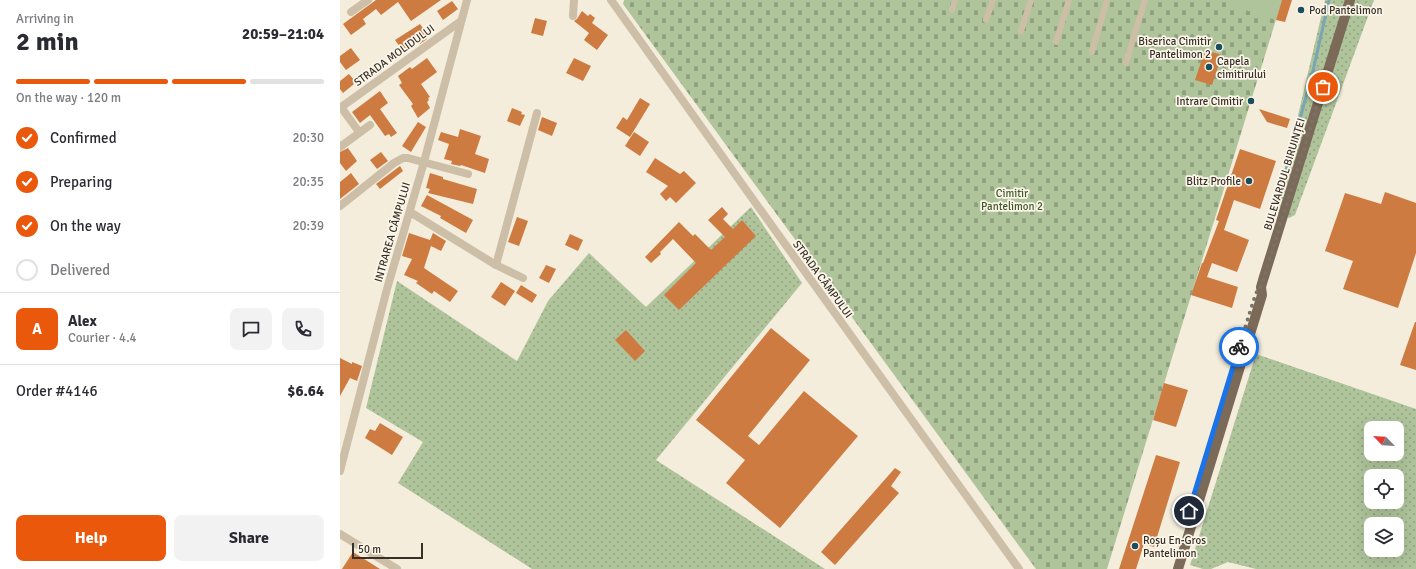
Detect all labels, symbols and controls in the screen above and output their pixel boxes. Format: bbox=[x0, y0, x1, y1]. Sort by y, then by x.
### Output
place label: Pod Pantelimon bbox=[1309, 4, 1382, 17]
marker: Pod Pantelimon bbox=[1296, 5, 1306, 15]
text: Arriving in bbox=[16, 11, 74, 27]
street label: STRADA MOLIDULUI bbox=[352, 22, 437, 89]
text: 20:59–21:04 bbox=[242, 25, 324, 43]
text: 2 min bbox=[16, 26, 79, 58]
place label: Biserica Cimitir Pantelimon 2 bbox=[1138, 35, 1211, 61]
marker: Biserica Cimitir Pantelimon 2 bbox=[1214, 42, 1224, 52]
place label: Capela cimitirului bbox=[1217, 55, 1266, 81]
marker: Capela cimitirului bbox=[1204, 62, 1214, 72]
pin bbox=[1306, 70, 1340, 104]
icon: bag bbox=[1312, 76, 1334, 98]
text: On the way · 120 m bbox=[16, 90, 121, 106]
place label: Intrare Cimitir bbox=[1176, 95, 1243, 108]
marker: Intrare Cimitir bbox=[1246, 96, 1256, 106]
street label: BULEVARDUL BIRUINȚEI bbox=[1261, 116, 1308, 232]
icon: check bbox=[16, 127, 38, 149]
text: Confirmed bbox=[50, 129, 117, 147]
text: 20:30 bbox=[292, 130, 324, 146]
icon: check bbox=[16, 171, 38, 193]
text: Preparing bbox=[50, 173, 113, 191]
text: 20:35 bbox=[292, 174, 324, 190]
place label: Blitz Profile bbox=[1186, 175, 1241, 188]
marker: Blitz Profile bbox=[1244, 176, 1254, 186]
street label: INTRAREA CÂMPULUI bbox=[371, 180, 413, 284]
park label: Cimitir Pantelimon 2 bbox=[981, 187, 1043, 213]
icon: check bbox=[16, 215, 38, 237]
text: On the way bbox=[50, 217, 121, 235]
text: 20:39 bbox=[292, 218, 324, 234]
street label: STRADA CÂMPULUI bbox=[790, 237, 856, 321]
text: Delivered bbox=[50, 261, 110, 279]
button: chat bbox=[230, 308, 272, 350]
button: phone bbox=[282, 308, 324, 350]
text: Alex bbox=[68, 312, 97, 330]
text: A bbox=[32, 320, 42, 338]
courier bbox=[1219, 327, 1259, 367]
text: Courier · 4.4 bbox=[68, 330, 137, 346]
icon: bike bbox=[1228, 336, 1250, 358]
text: Order #4146 bbox=[16, 382, 98, 400]
text: $6.64 bbox=[287, 382, 324, 400]
north arrow bbox=[1364, 421, 1404, 461]
map controls bbox=[1364, 421, 1404, 557]
button: locate bbox=[1364, 469, 1404, 509]
pin bbox=[1172, 494, 1206, 528]
icon: home bbox=[1178, 500, 1200, 522]
button: Help bbox=[16, 515, 166, 561]
button: Share bbox=[174, 515, 324, 561]
button: layers bbox=[1364, 517, 1404, 557]
place label: Roșu En-Gros Pantelimon bbox=[1143, 534, 1206, 560]
scale bar bbox=[352, 541, 423, 560]
marker: Roșu En-Gros Pantelimon bbox=[1130, 541, 1140, 551]
text: 50 m bbox=[358, 543, 381, 556]

